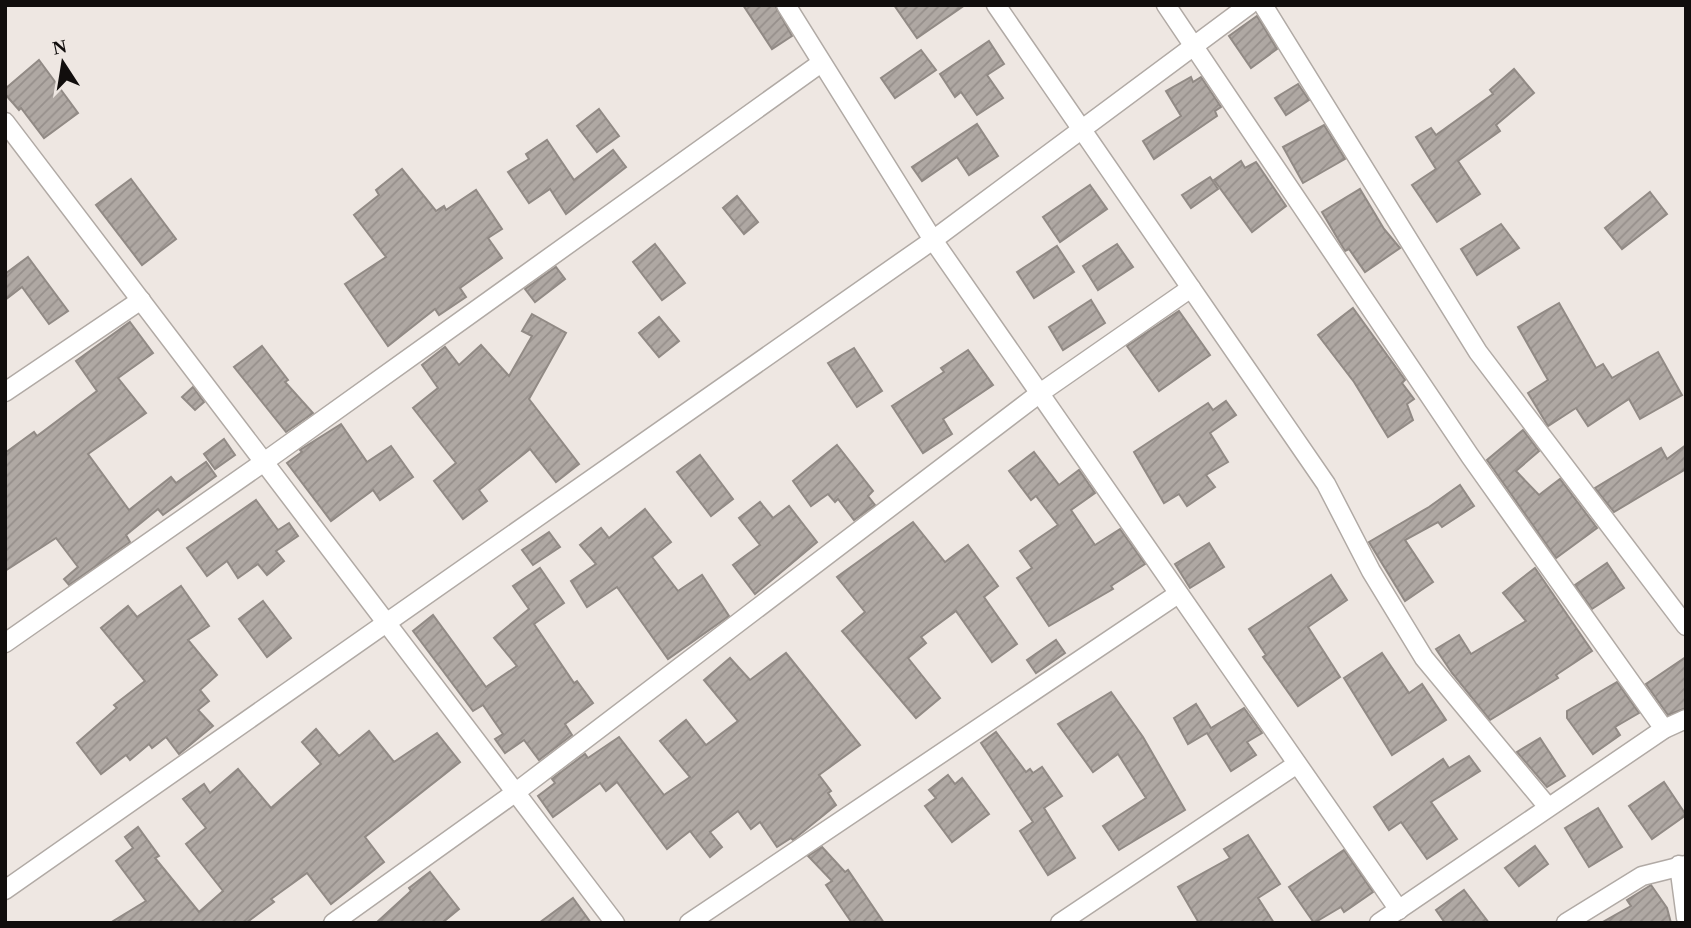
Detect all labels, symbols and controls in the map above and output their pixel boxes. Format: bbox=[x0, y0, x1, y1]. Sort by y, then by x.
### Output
north arrow bbox=[28, 28, 98, 98]
text: N bbox=[51, 35, 69, 59]

